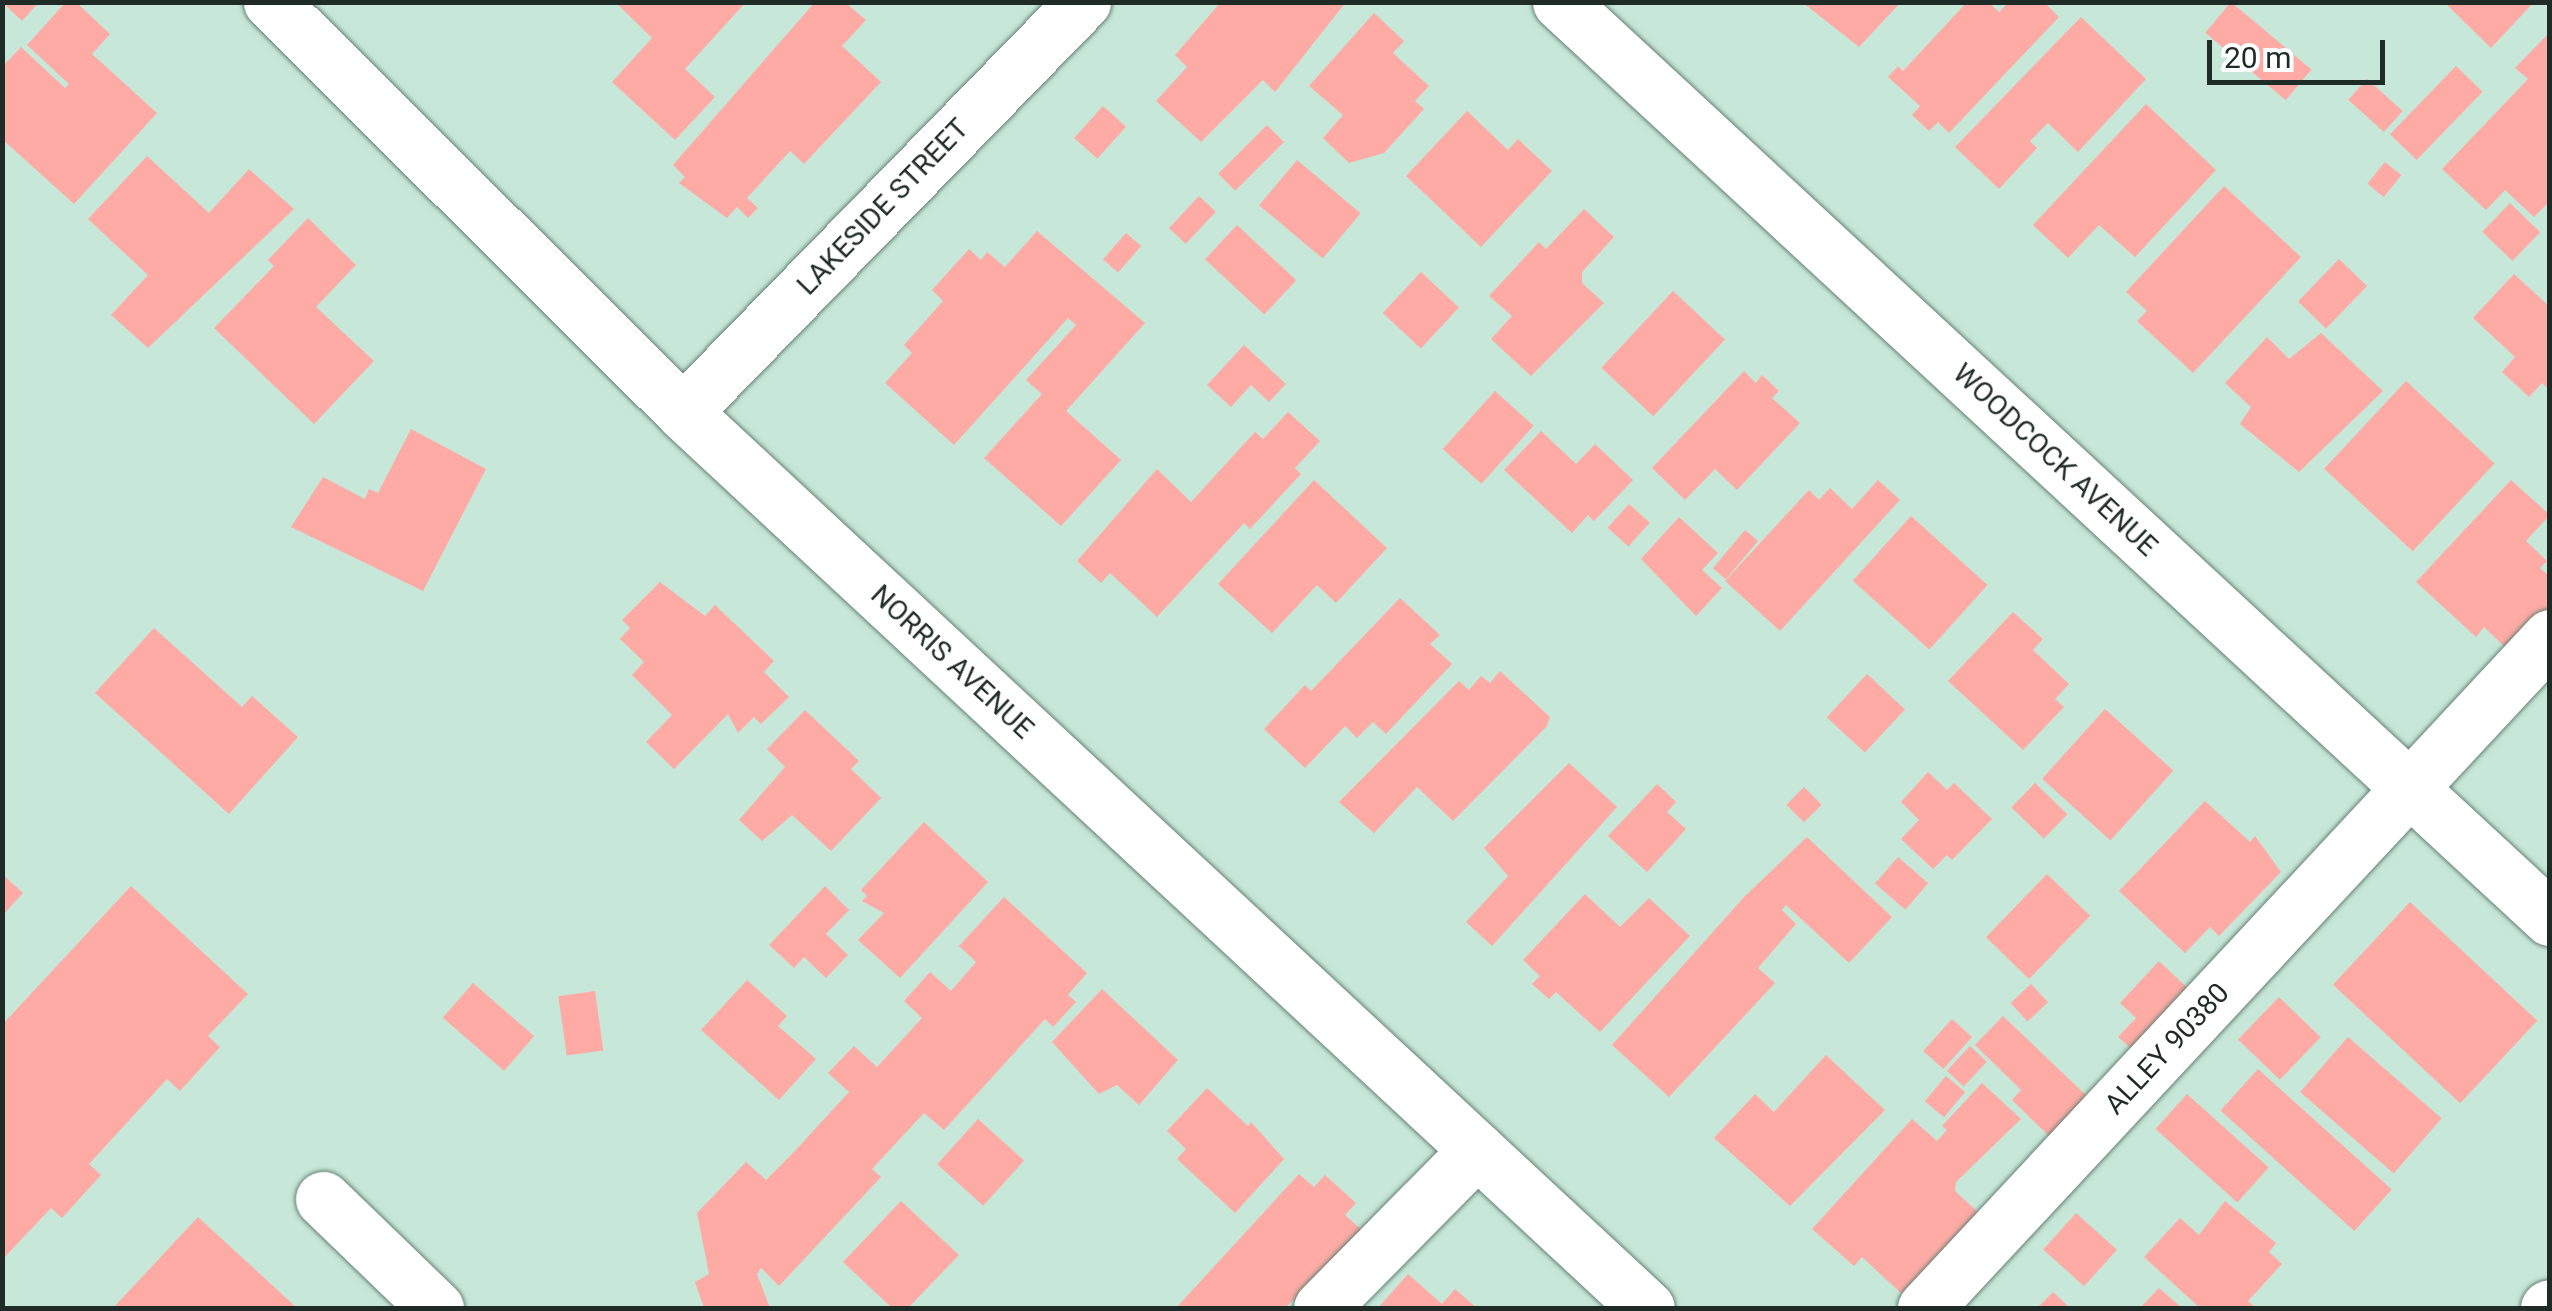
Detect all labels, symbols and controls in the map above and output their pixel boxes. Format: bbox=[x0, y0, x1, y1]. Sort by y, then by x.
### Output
scale bar bbox=[2212, 20, 2390, 82]
text: 20 m bbox=[2224, 40, 2291, 75]
street label: LAKESIDE STREET bbox=[790, 112, 976, 302]
street label: WOODCOCK AVENUE bbox=[1946, 357, 2164, 563]
street label: NORRIS AVENUE bbox=[864, 578, 1040, 746]
street label: ALLEY 90380 bbox=[2098, 977, 2236, 1121]

